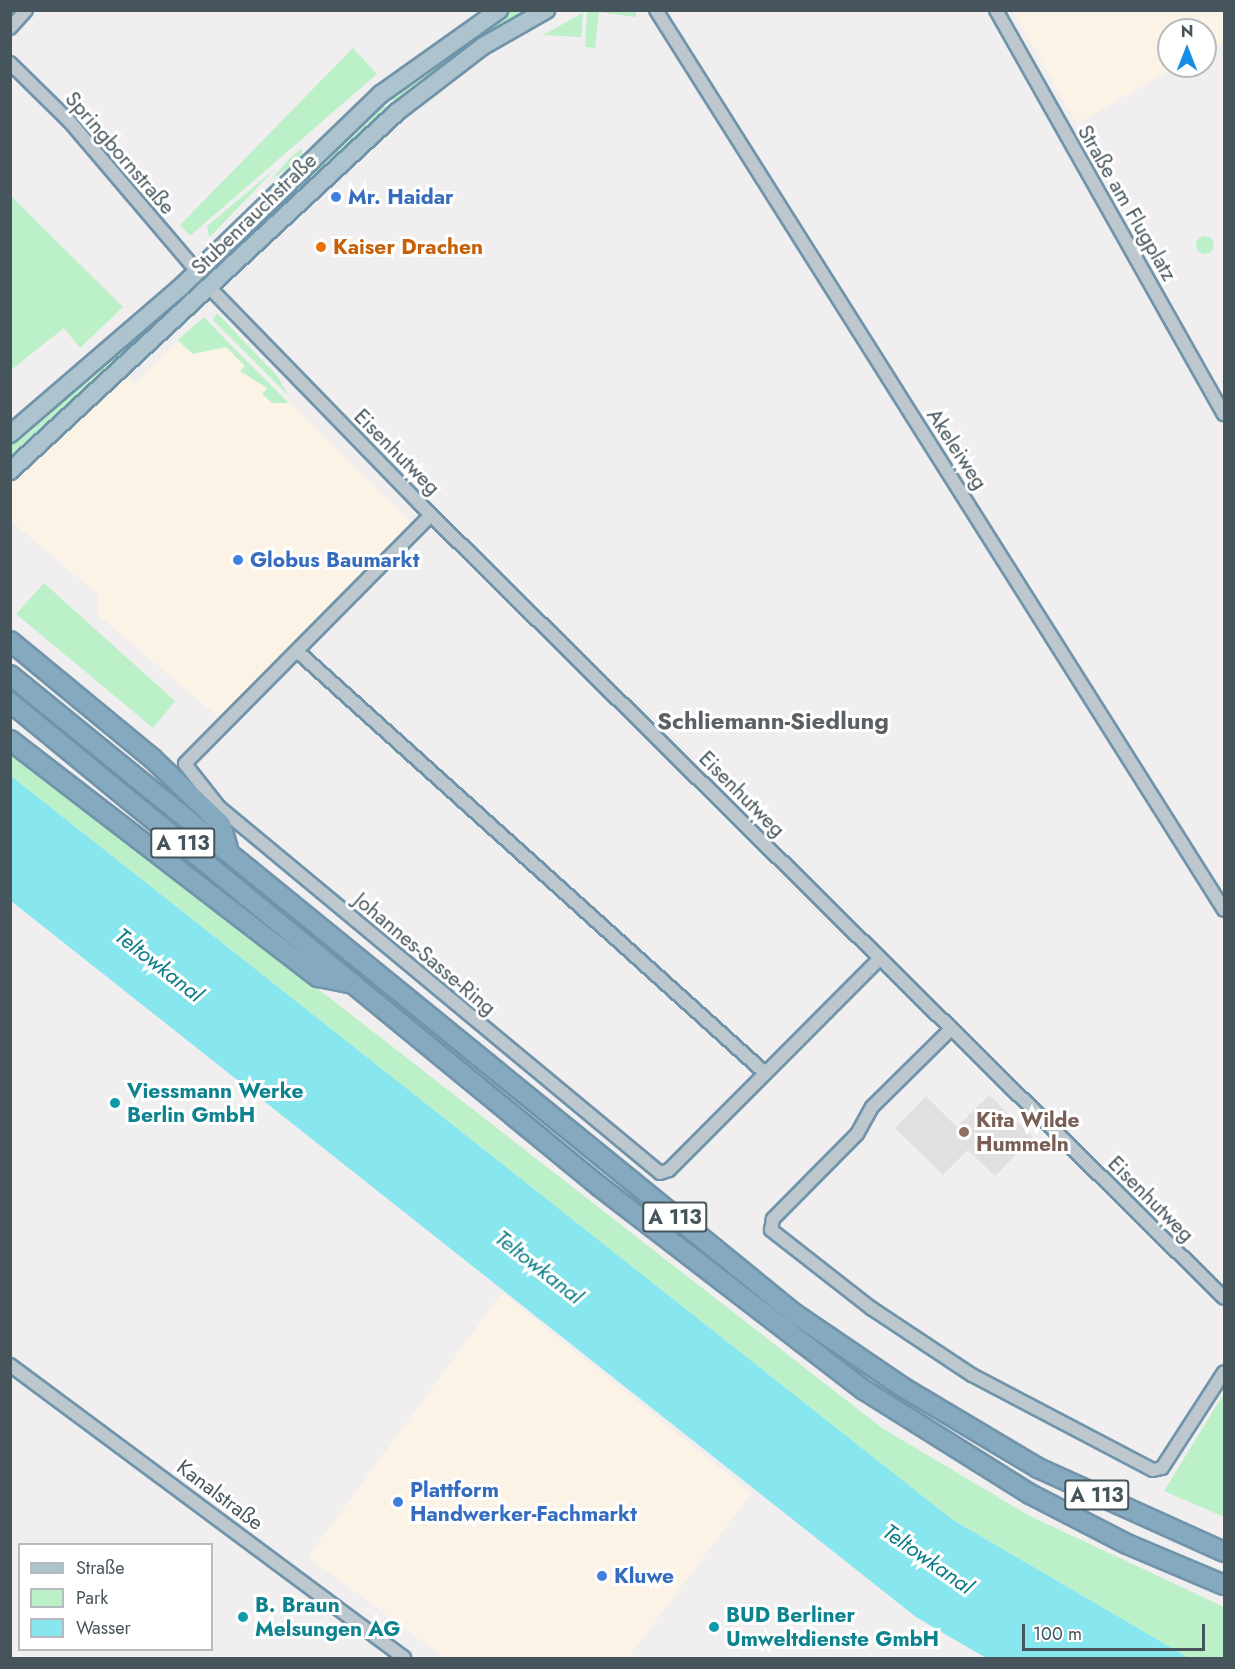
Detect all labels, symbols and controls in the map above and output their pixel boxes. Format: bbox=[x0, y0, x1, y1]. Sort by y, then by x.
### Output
north arrow bbox=[1157, 18, 1217, 78]
text: N bbox=[1181, 20, 1193, 43]
street label: Springbornstraße bbox=[60, 87, 180, 219]
street label: Straße am Flugplatz bbox=[1072, 121, 1182, 285]
street label: Stubenrauchstraße bbox=[186, 148, 322, 280]
place label: Mr. Haidar bbox=[348, 184, 454, 210]
marker: Mr. Haidar bbox=[329, 190, 343, 204]
place label: Kaiser Drachen bbox=[333, 234, 483, 260]
marker: Kaiser Drachen bbox=[314, 240, 328, 254]
street label: Eisenhutweg bbox=[349, 404, 445, 500]
street label: Akeleiweg bbox=[922, 404, 992, 494]
place label: Globus Baumarkt bbox=[250, 547, 419, 573]
marker: Globus Baumarkt bbox=[231, 553, 245, 567]
district label: Schliemann-Siedlung bbox=[657, 707, 889, 735]
street label: Eisenhutweg bbox=[694, 746, 790, 842]
road number: A 113 bbox=[150, 826, 216, 860]
street label: Johannes-Sasse-Ring bbox=[349, 887, 501, 1021]
water label: Teltowkanal bbox=[110, 922, 208, 1008]
place label: Viessmann Werke Berlin GmbH bbox=[127, 1078, 304, 1128]
marker: Viessmann Werke Berlin GmbH bbox=[108, 1096, 122, 1110]
place label: Kita Wilde Hummeln bbox=[976, 1107, 1080, 1157]
marker: Kita Wilde Hummeln bbox=[957, 1125, 971, 1139]
street label: Eisenhutweg bbox=[1103, 1151, 1199, 1247]
road number: A 113 bbox=[642, 1200, 708, 1234]
water label: Teltowkanal bbox=[490, 1224, 588, 1310]
street label: Kanalstraße bbox=[172, 1454, 268, 1536]
place label: Plattform Handwerker-Fachmarkt bbox=[410, 1477, 637, 1527]
road number: A 113 bbox=[1064, 1478, 1130, 1512]
marker: Plattform Handwerker-Fachmarkt bbox=[391, 1495, 405, 1509]
water label: Teltowkanal bbox=[878, 1518, 978, 1600]
legend bbox=[18, 1543, 213, 1651]
text: Straße bbox=[76, 1555, 124, 1581]
place label: Kluwe bbox=[614, 1563, 674, 1589]
marker: Kluwe bbox=[595, 1569, 609, 1583]
text: Park bbox=[76, 1585, 108, 1611]
place label: B. Braun Melsungen AG bbox=[255, 1592, 400, 1642]
place label: BUD Berliner Umweltdienste GmbH bbox=[726, 1602, 939, 1652]
marker: B. Braun Melsungen AG bbox=[236, 1610, 250, 1624]
scale bar bbox=[1025, 1612, 1208, 1650]
text: Wasser bbox=[76, 1615, 131, 1641]
marker: BUD Berliner Umweltdienste GmbH bbox=[707, 1620, 721, 1634]
text: 100 m bbox=[1033, 1621, 1082, 1647]

